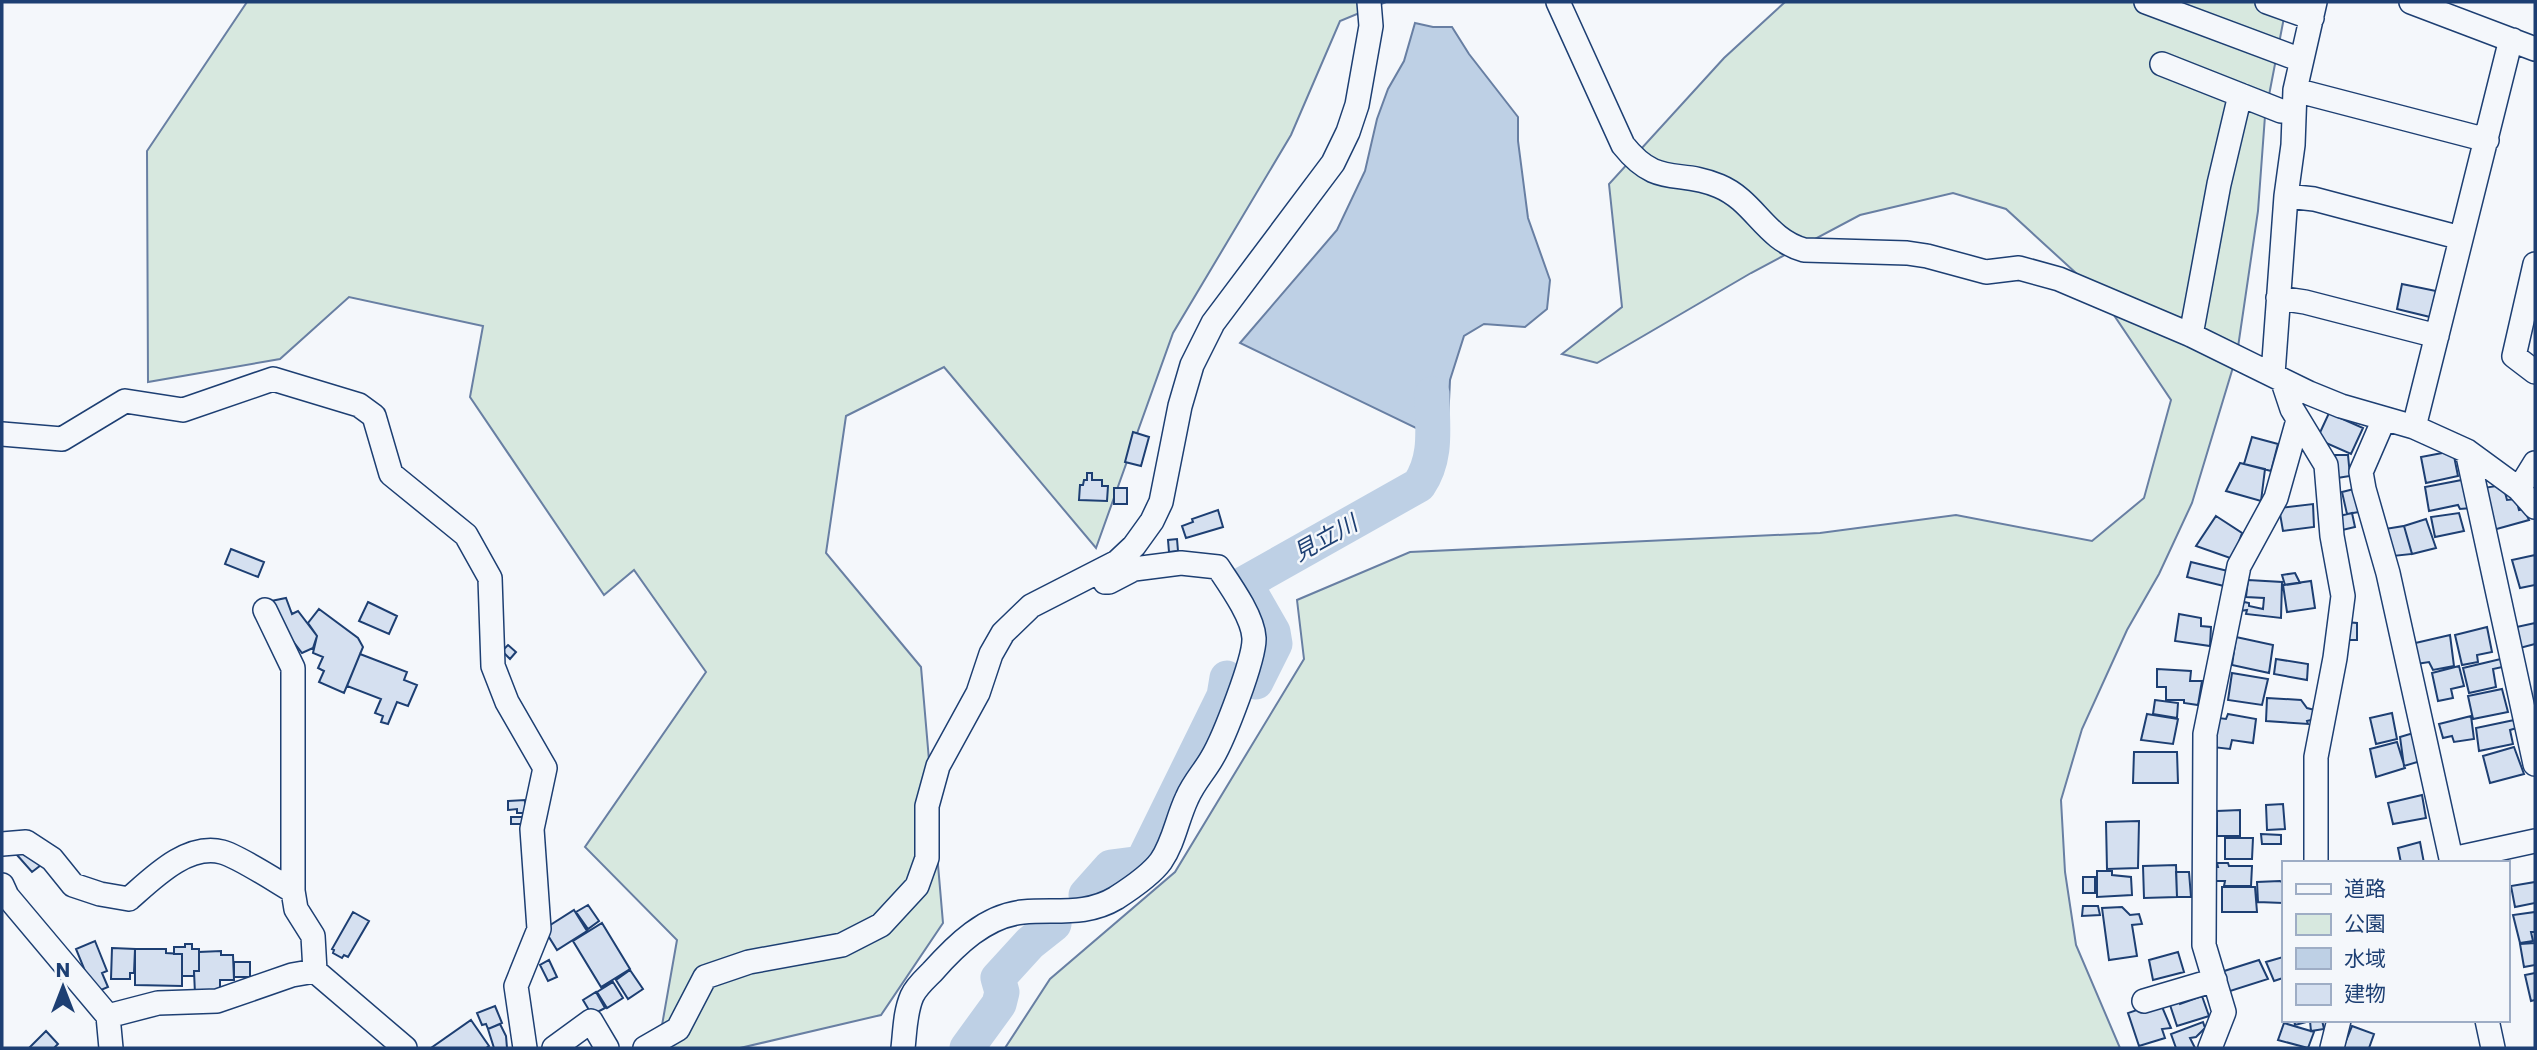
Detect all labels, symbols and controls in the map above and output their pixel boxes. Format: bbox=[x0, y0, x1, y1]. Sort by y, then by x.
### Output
water label: 見立川 bbox=[1287, 506, 1366, 569]
legend bbox=[2282, 861, 2509, 1022]
text: 道路 bbox=[2344, 874, 2386, 903]
text: 公園 bbox=[2344, 909, 2386, 938]
text: 水域 bbox=[2344, 944, 2386, 973]
north arrow bbox=[28, 952, 98, 1022]
text: N bbox=[56, 957, 70, 984]
text: 建物 bbox=[2344, 979, 2386, 1008]

